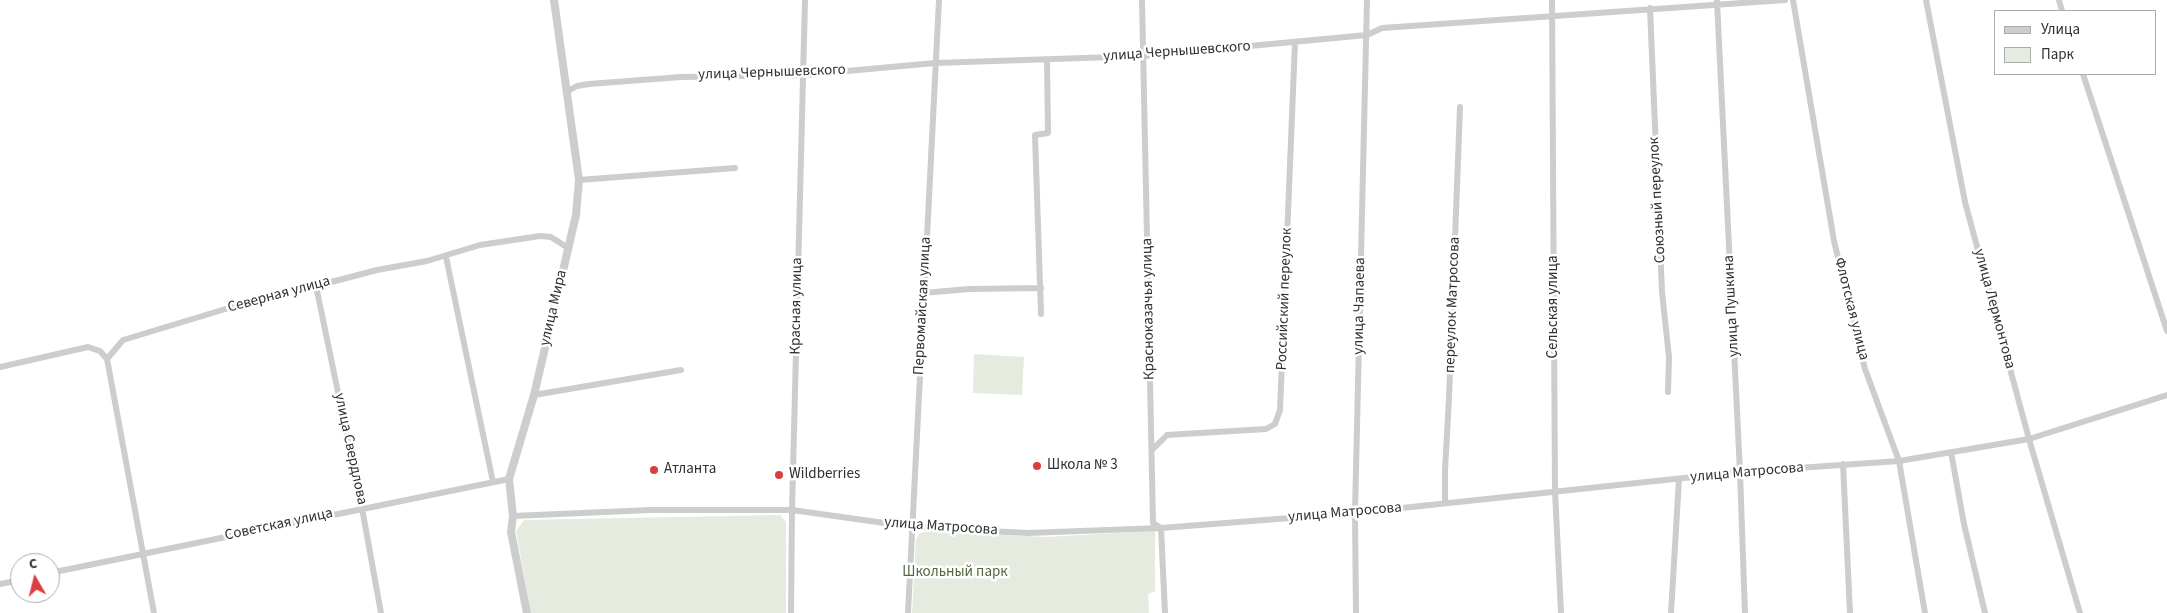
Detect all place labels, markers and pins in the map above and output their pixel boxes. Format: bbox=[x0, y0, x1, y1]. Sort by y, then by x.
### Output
place label: Школа № 3 bbox=[1047, 457, 1118, 475]
marker: Школа № 3 bbox=[1031, 460, 1043, 472]
place label: Атланта bbox=[664, 461, 716, 479]
marker: Атланта bbox=[648, 464, 660, 476]
place label: Wildberries bbox=[789, 466, 860, 484]
marker: Wildberries bbox=[773, 469, 785, 481]

